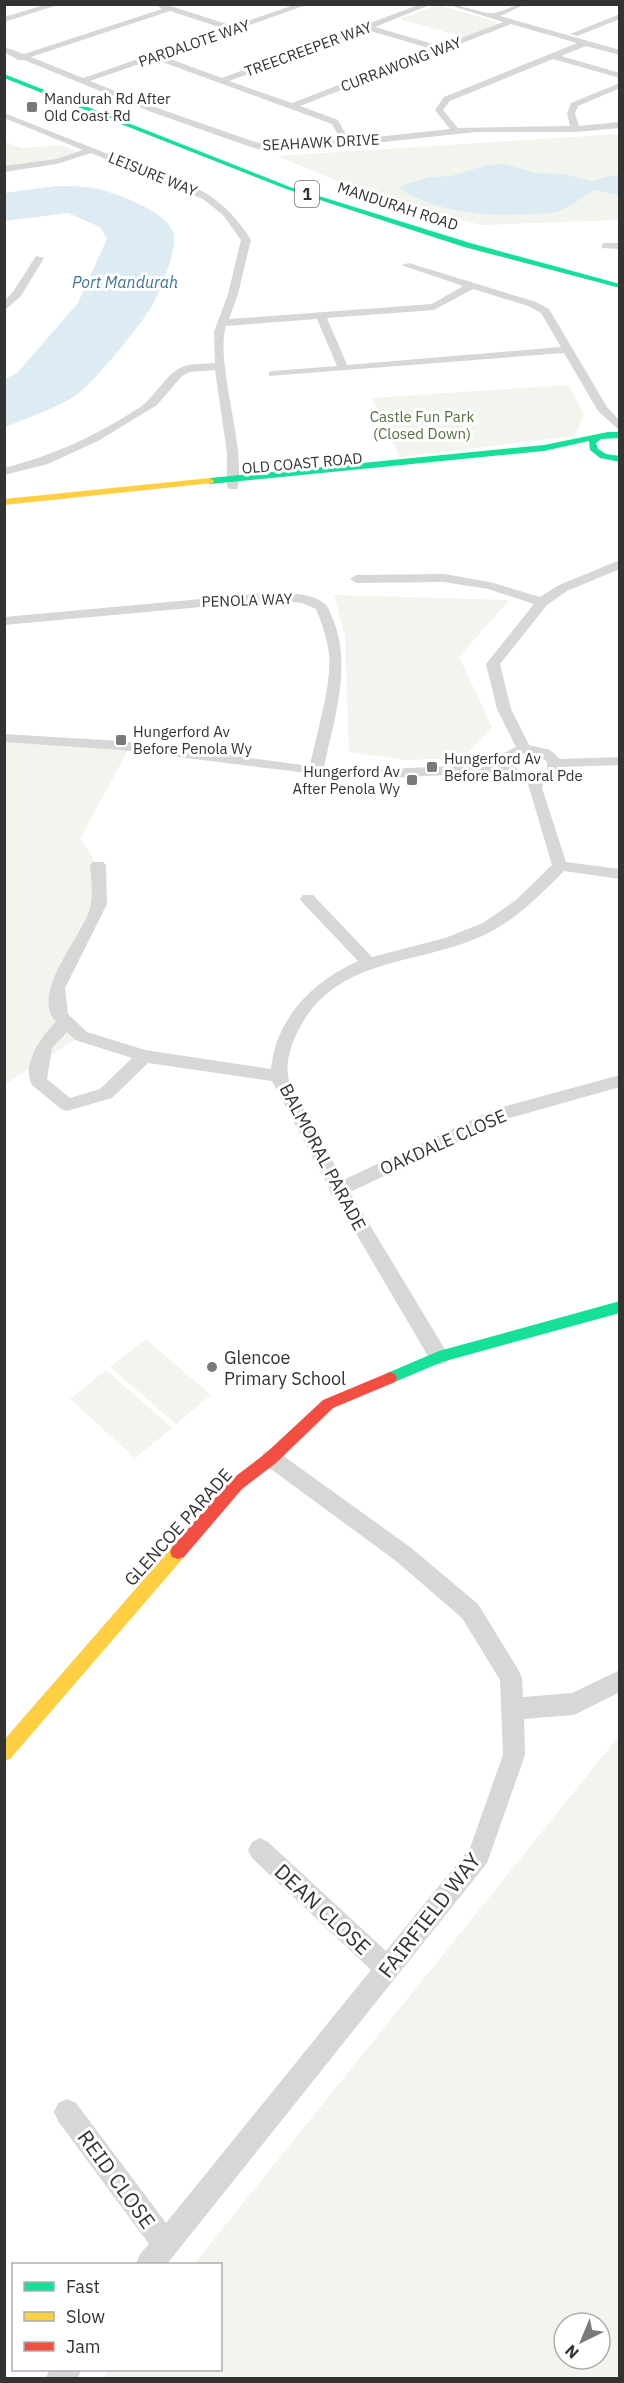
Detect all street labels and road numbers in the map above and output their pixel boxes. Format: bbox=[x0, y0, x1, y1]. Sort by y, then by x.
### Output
street label: PARDALOTE WAY bbox=[136, 15, 252, 71]
street label: TREECREEPER WAY bbox=[242, 17, 374, 81]
street label: CURRAWONG WAY bbox=[338, 32, 464, 96]
street label: SEAHAWK DRIVE bbox=[262, 129, 380, 155]
street label: LEISURE WAY bbox=[106, 148, 200, 200]
street label: MANDURAH ROAD bbox=[335, 178, 461, 234]
road number: 1 bbox=[295, 181, 319, 207]
street label: OLD COAST ROAD bbox=[241, 448, 363, 478]
street label: PENOLA WAY bbox=[201, 589, 293, 611]
street label: BALMORAL PARADE bbox=[275, 1080, 371, 1234]
street label: OAKDALE CLOSE bbox=[376, 1104, 510, 1180]
street label: GLENCOE PARADE bbox=[119, 1463, 237, 1591]
street label: FAIRFIELD WAY bbox=[371, 1846, 487, 1983]
street label: DEAN CLOSE bbox=[269, 1857, 377, 1961]
street label: REID CLOSE bbox=[72, 2124, 162, 2234]

